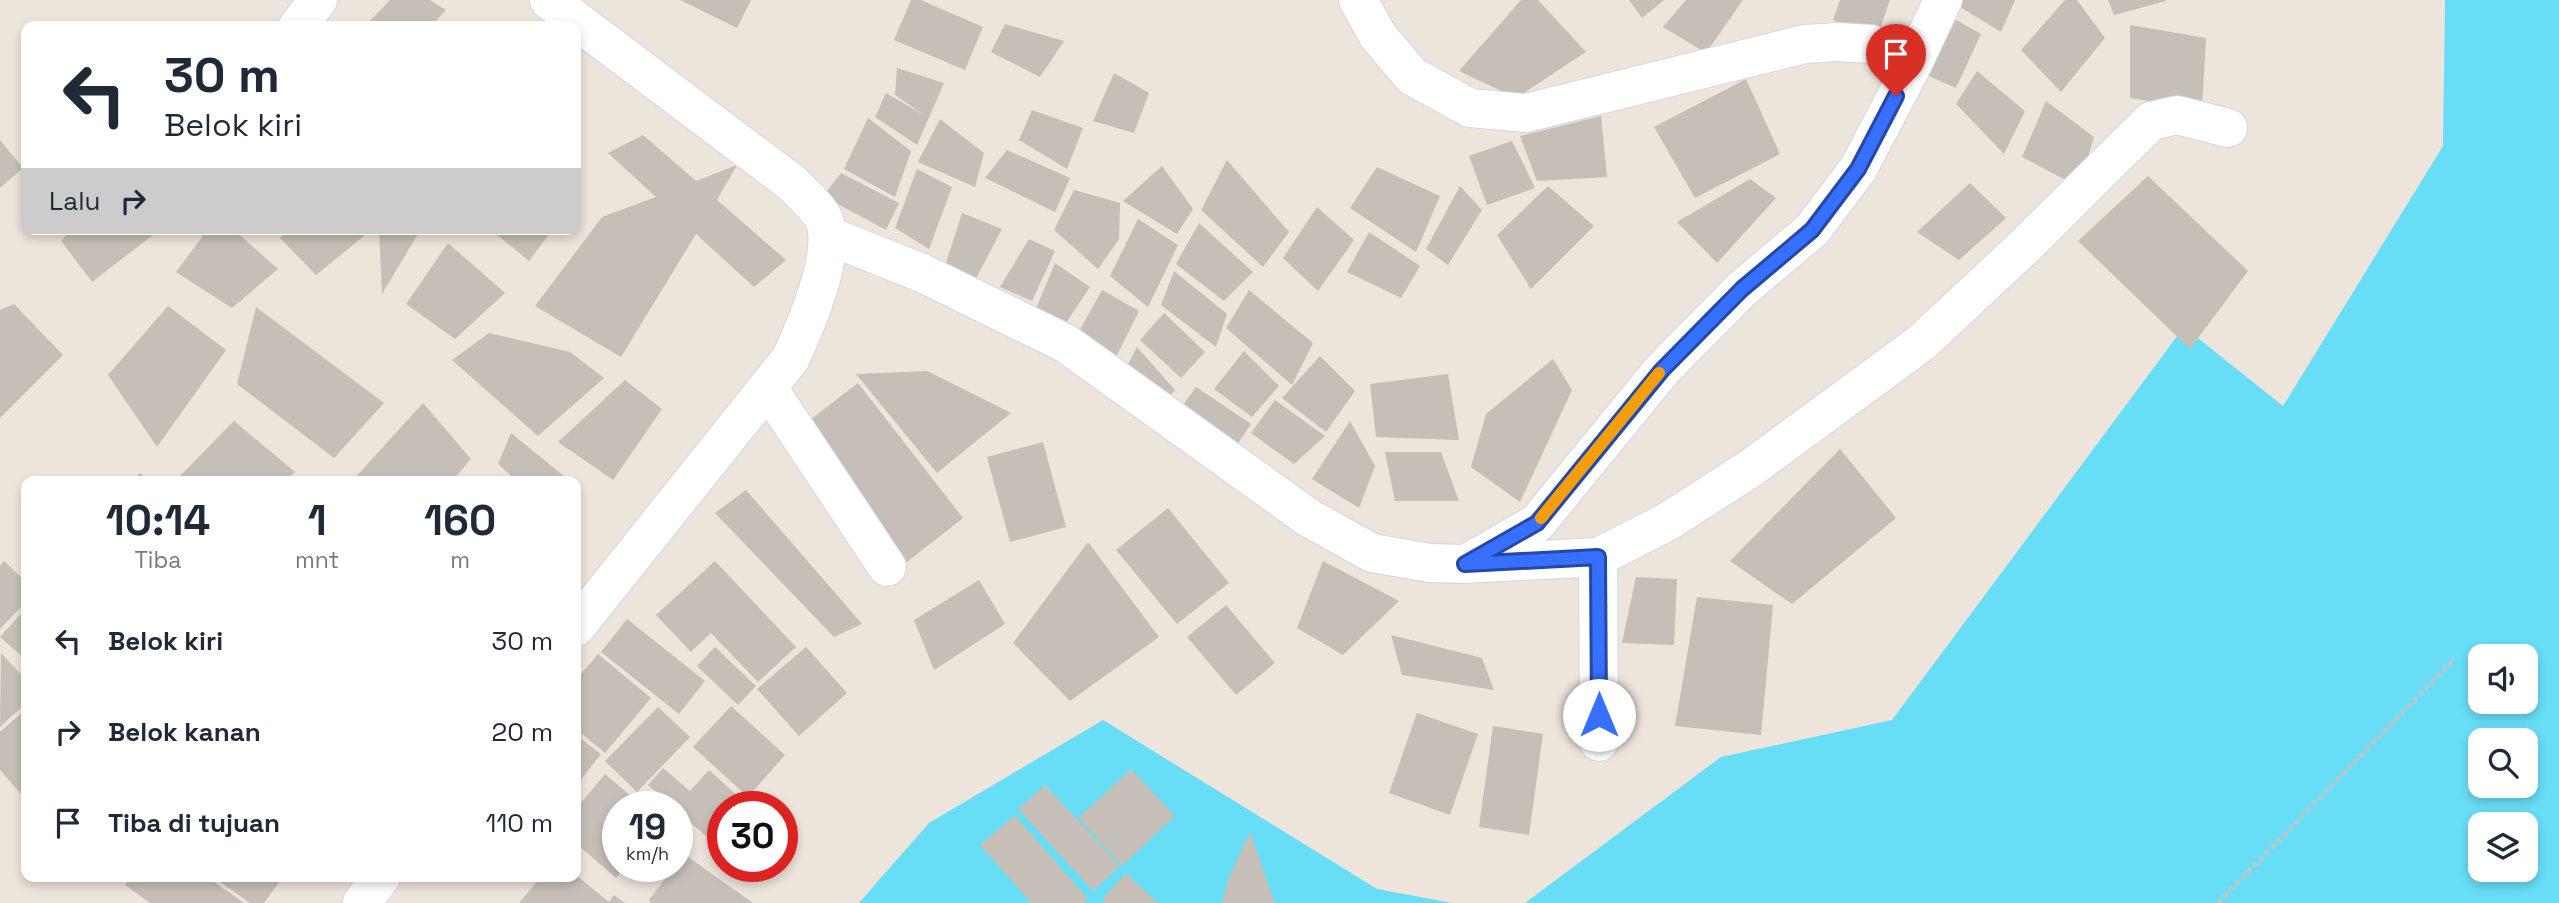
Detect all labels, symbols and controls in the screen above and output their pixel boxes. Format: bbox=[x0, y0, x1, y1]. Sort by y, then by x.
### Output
pin bbox=[1866, 24, 1926, 96]
icon: arrive bbox=[1877, 35, 1915, 73]
text: 30 m bbox=[164, 44, 280, 106]
icon: left bbox=[49, 49, 140, 140]
text: Belok kiri bbox=[164, 105, 302, 145]
icon: right bbox=[114, 182, 152, 220]
text: Lalu bbox=[49, 184, 100, 218]
text: 10:14 bbox=[106, 494, 210, 547]
text: 1 bbox=[308, 494, 327, 547]
text: 160 bbox=[424, 494, 496, 547]
text: Tiba bbox=[135, 545, 182, 575]
text: mnt bbox=[295, 545, 339, 575]
text: m bbox=[450, 545, 470, 575]
icon: left bbox=[49, 622, 87, 660]
text: Belok kiri bbox=[108, 624, 223, 658]
text: 30 m bbox=[492, 624, 553, 658]
map controls bbox=[2468, 644, 2538, 882]
button: sound bbox=[2468, 644, 2538, 714]
position arrow bbox=[1562, 678, 1636, 752]
icon: right bbox=[49, 713, 87, 751]
text: Belok kanan bbox=[108, 715, 261, 749]
text: 20 m bbox=[492, 715, 553, 749]
button: search bbox=[2468, 728, 2538, 798]
speed limit sign: 30 bbox=[707, 791, 798, 882]
icon: arrive bbox=[49, 804, 87, 842]
text: 19 bbox=[629, 805, 666, 849]
text: Tiba di tujuan bbox=[108, 806, 280, 840]
text: 110 m bbox=[486, 806, 553, 840]
button: layers bbox=[2468, 812, 2538, 882]
text: km/h bbox=[626, 842, 669, 865]

